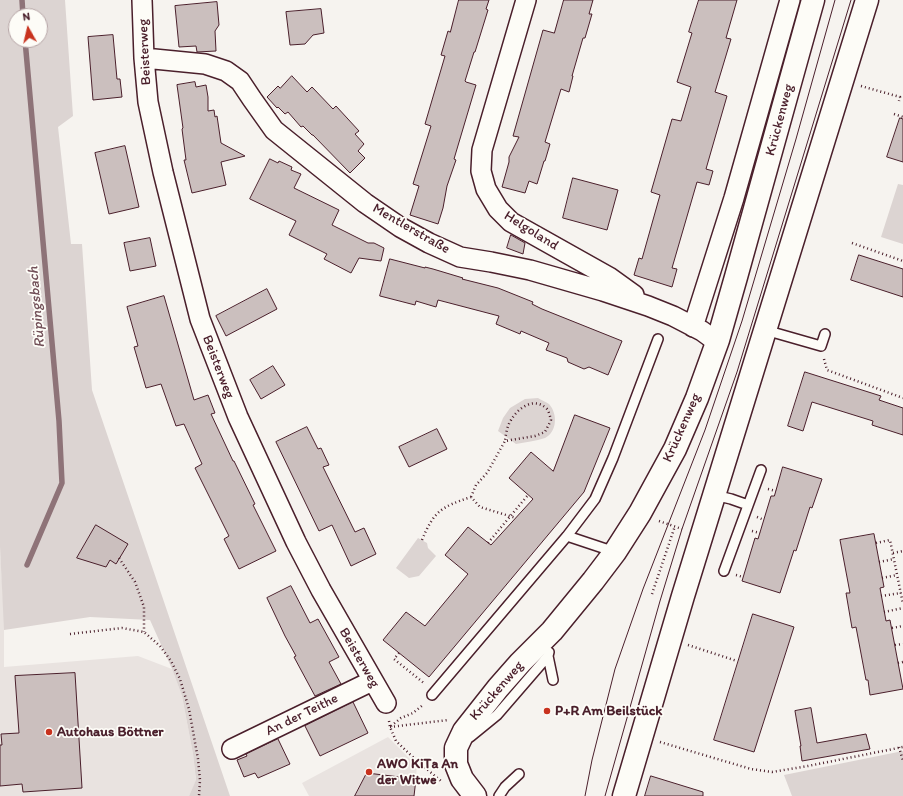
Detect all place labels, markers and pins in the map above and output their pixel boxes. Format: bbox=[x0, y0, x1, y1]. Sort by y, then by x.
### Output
place label: P+R Am Beilstück bbox=[555, 703, 662, 719]
marker: P+R Am Beilstück bbox=[542, 706, 552, 716]
place label: Autohaus Böttner bbox=[57, 724, 164, 740]
marker: Autohaus Böttner bbox=[44, 727, 54, 737]
place label: AWO KiTa An der Witwe bbox=[377, 756, 458, 788]
marker: AWO KiTa An der Witwe bbox=[364, 767, 374, 777]

